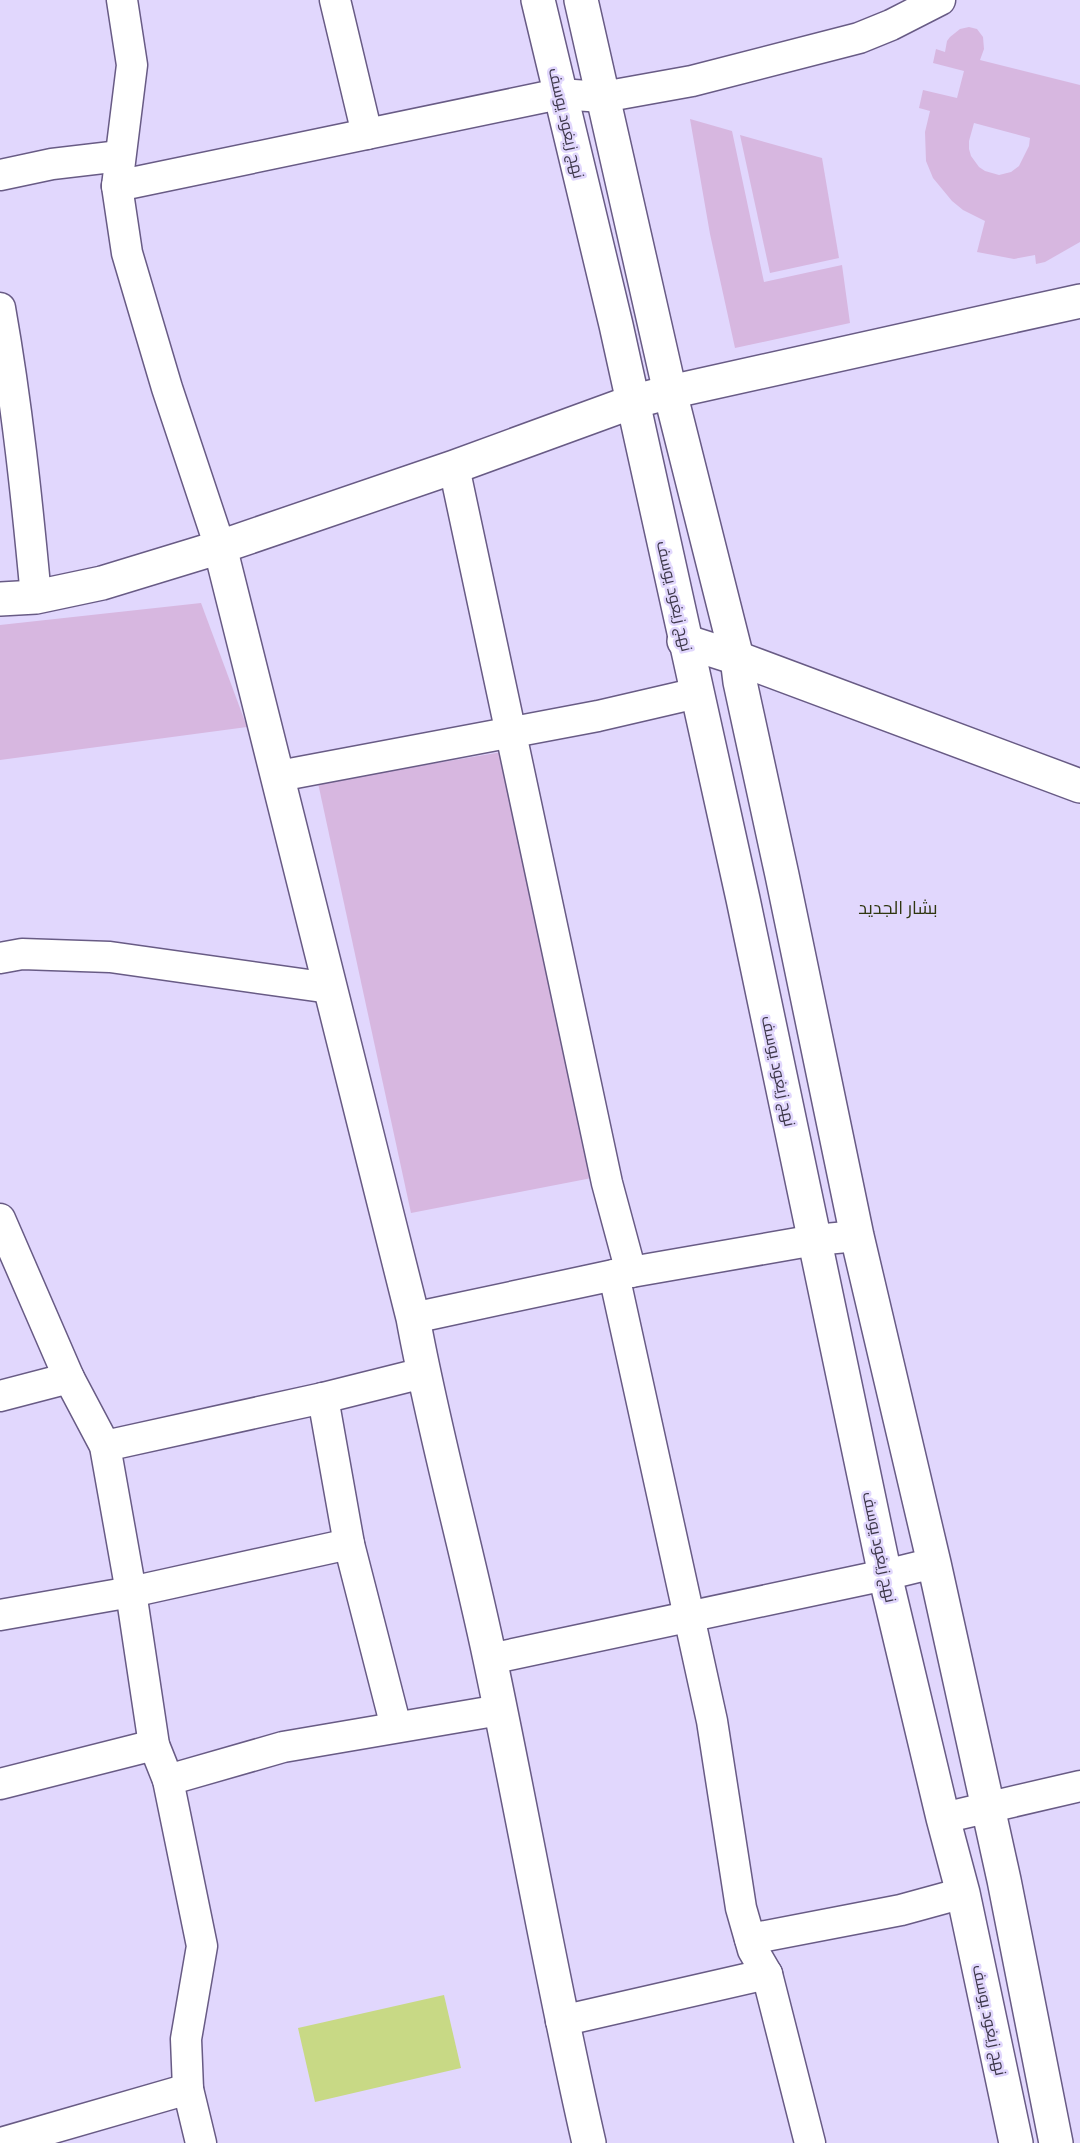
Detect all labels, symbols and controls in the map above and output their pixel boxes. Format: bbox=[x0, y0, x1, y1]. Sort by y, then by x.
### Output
street label: نهج زيغود يوسف bbox=[543, 66, 589, 181]
street label: نهج زيغود يوسف bbox=[651, 539, 697, 654]
district label: بشار الجديد bbox=[858, 896, 938, 919]
street label: نهج زيغود يوسف bbox=[756, 1014, 801, 1129]
street label: نهج زيغود يوسف bbox=[857, 1490, 902, 1605]
street label: نهج زيغود يوسف bbox=[967, 1963, 1012, 2078]

